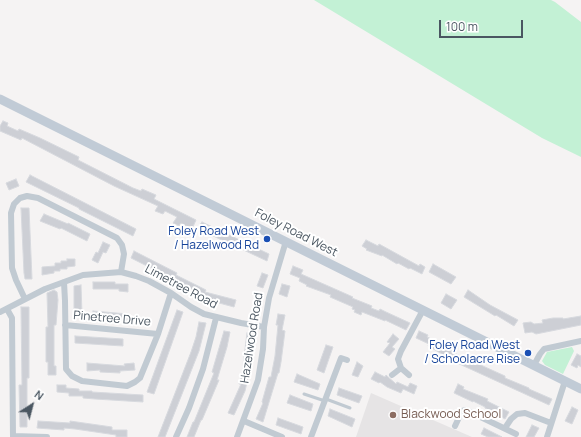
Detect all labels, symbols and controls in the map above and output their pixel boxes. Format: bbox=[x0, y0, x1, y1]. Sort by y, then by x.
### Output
scale bar bbox=[441, 12, 525, 38]
text: 100 m bbox=[446, 18, 478, 35]
street label: Foley Road West bbox=[252, 206, 340, 260]
place label: Foley Road West / Hazelwood Rd bbox=[168, 225, 259, 253]
marker: Foley Road West / Hazelwood Rd bbox=[262, 234, 272, 244]
street label: Limetree Road bbox=[142, 262, 220, 312]
street label: Hazelwood Road bbox=[238, 292, 266, 384]
street label: Pinetree Drive bbox=[73, 308, 151, 330]
place label: Foley Road West / Schoolacre Rise bbox=[424, 339, 520, 367]
marker: Foley Road West / Schoolacre Rise bbox=[523, 348, 533, 358]
north arrow bbox=[12, 385, 52, 425]
text: N bbox=[32, 386, 47, 403]
place label: Blackwood School bbox=[401, 408, 501, 422]
marker: Blackwood School bbox=[388, 410, 398, 420]

